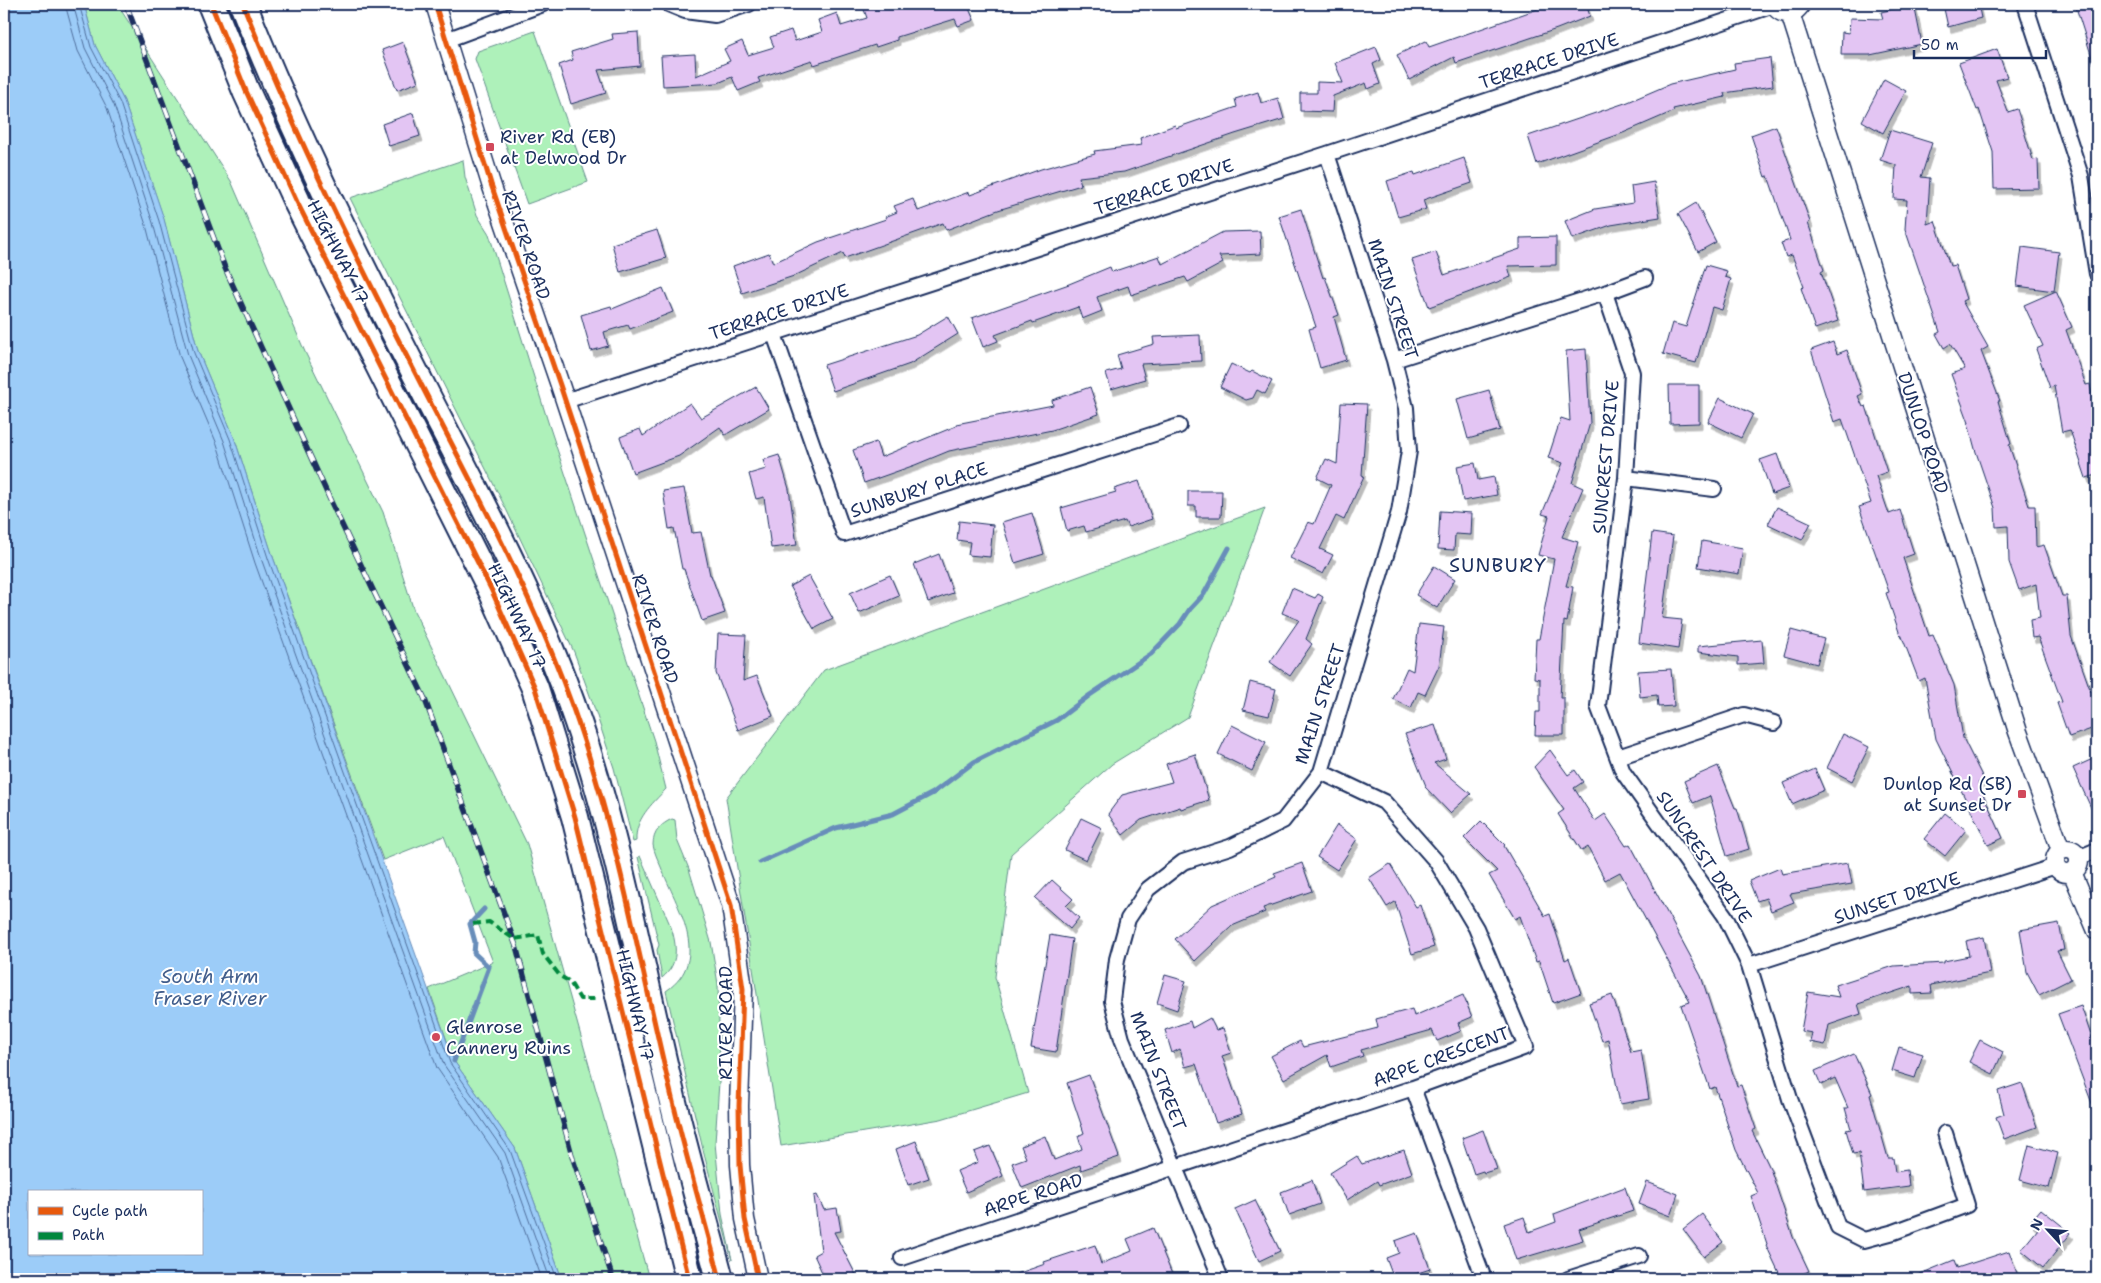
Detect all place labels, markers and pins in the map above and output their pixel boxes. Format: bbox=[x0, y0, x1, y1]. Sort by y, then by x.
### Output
place label: River Rd (EB) at Delwood Dr bbox=[500, 125, 627, 170]
marker: River Rd (EB) at Delwood Dr bbox=[484, 141, 496, 153]
place label: Dunlop Rd (SB) at Sunset Dr bbox=[1883, 772, 2012, 817]
marker: Dunlop Rd (SB) at Sunset Dr bbox=[2016, 788, 2028, 800]
place label: Glenrose Cannery Ruins bbox=[446, 1015, 571, 1060]
marker: Glenrose Cannery Ruins bbox=[430, 1031, 442, 1043]

